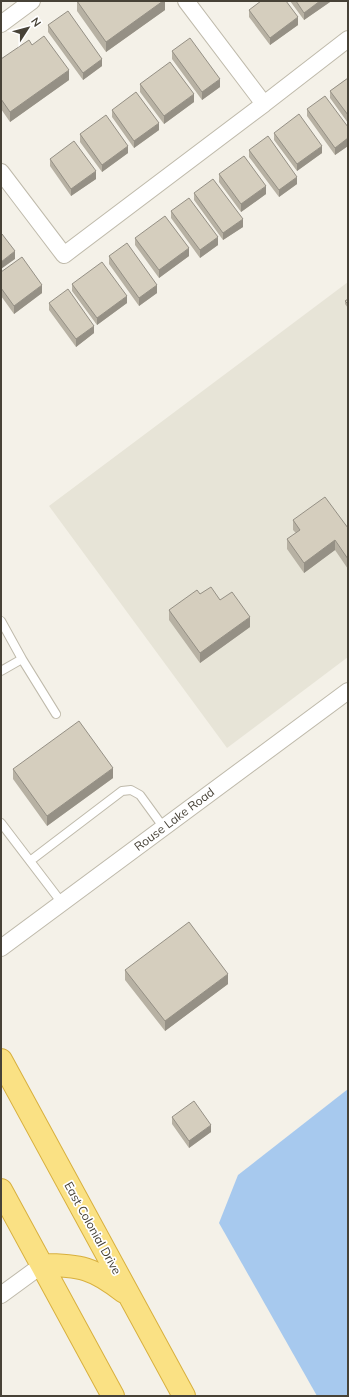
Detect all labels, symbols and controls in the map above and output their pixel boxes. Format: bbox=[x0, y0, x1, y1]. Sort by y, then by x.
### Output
north arrow bbox=[8, 8, 48, 48]
text: N bbox=[28, 15, 44, 30]
street label: Rouse Lake Road bbox=[131, 784, 217, 854]
street label: East Colonial Drive bbox=[61, 1179, 125, 1277]

